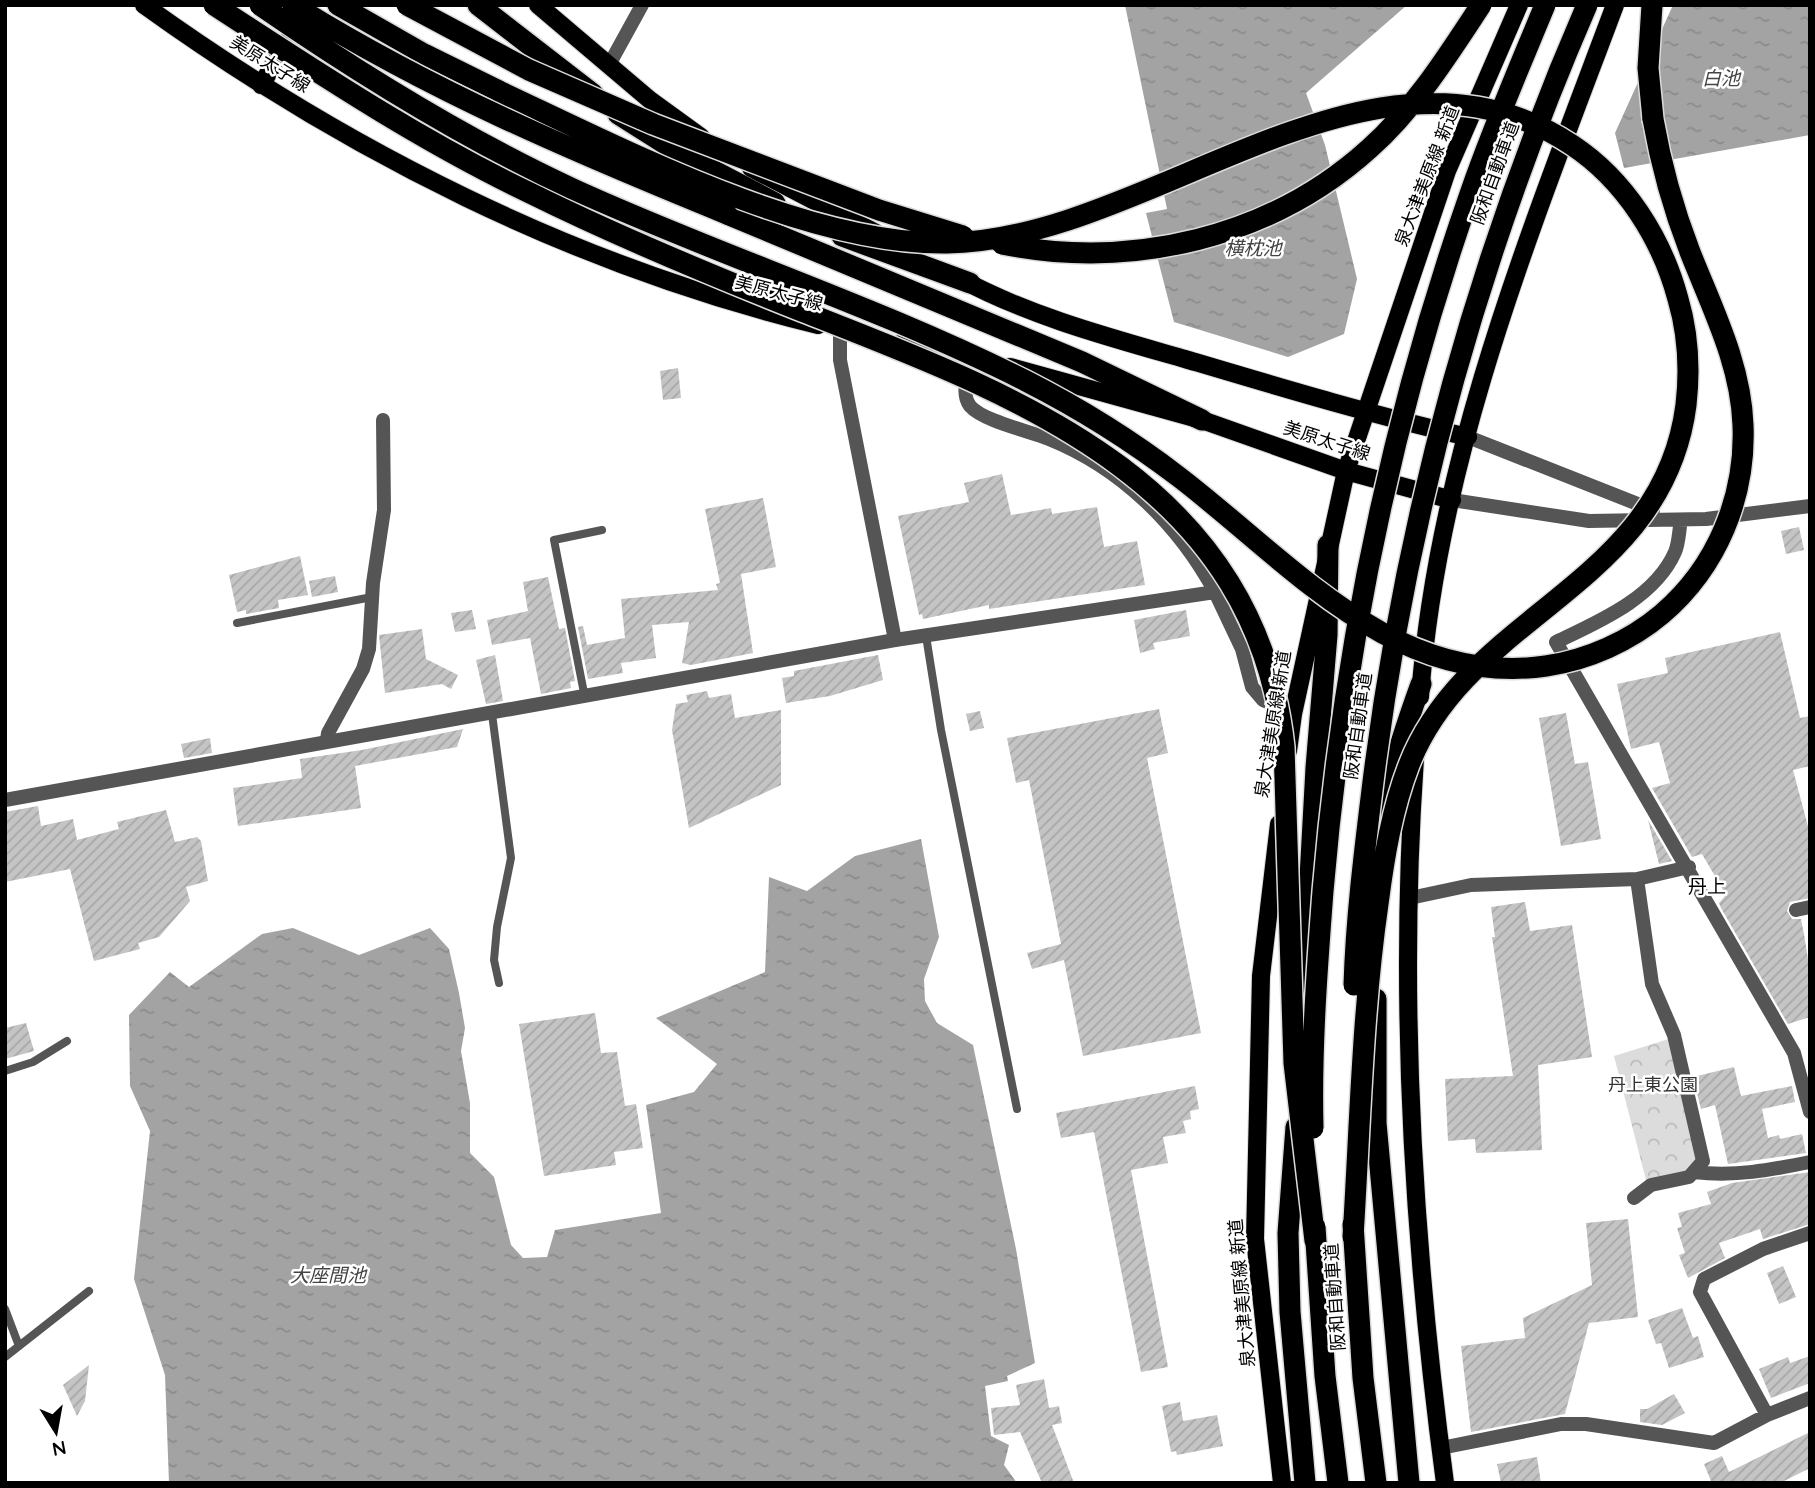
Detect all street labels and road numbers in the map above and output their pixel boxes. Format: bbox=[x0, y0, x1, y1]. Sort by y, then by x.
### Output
street label: 美原太子線 bbox=[226, 30, 315, 97]
street label: 泉大津美原線 新道 bbox=[1389, 102, 1464, 249]
street label: 阪和自動車道 bbox=[1465, 118, 1524, 228]
street label: 美原太子線 bbox=[733, 270, 826, 315]
street label: 美原太子線 bbox=[1281, 416, 1374, 465]
street label: 泉大津美原線 新道 bbox=[1249, 649, 1296, 799]
street label: 阪和自動車道 bbox=[1339, 671, 1376, 781]
street label: 泉大津美原線 新道 bbox=[1224, 1218, 1259, 1368]
street label: 阪和自動車道 bbox=[1319, 1242, 1350, 1352]

